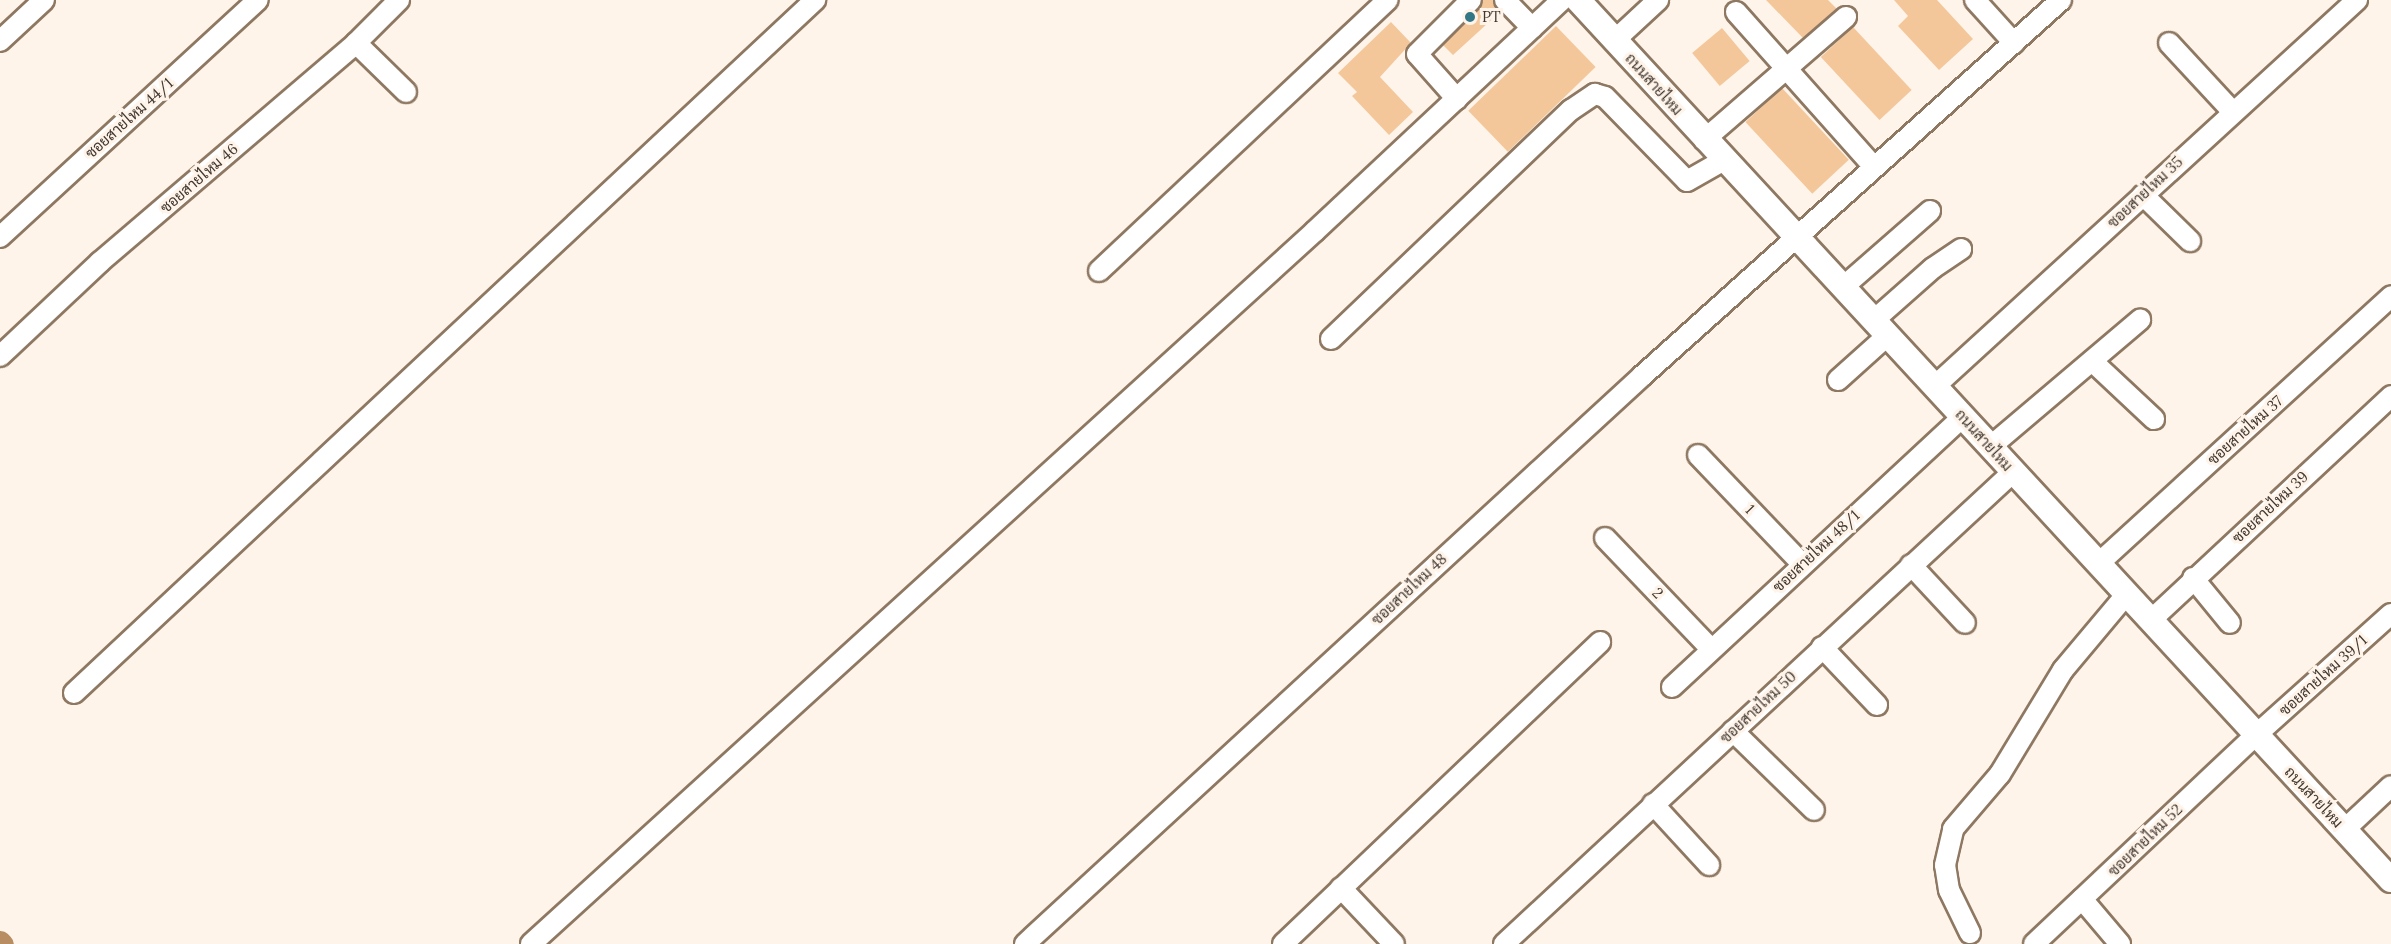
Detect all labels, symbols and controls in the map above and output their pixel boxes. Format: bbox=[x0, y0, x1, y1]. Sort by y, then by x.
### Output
place label: PT bbox=[1482, 8, 1501, 26]
marker: PT bbox=[1463, 10, 1477, 24]
street label: ถนนสายไหม bbox=[1622, 49, 1686, 119]
street label: ซอยสายไหม 44/1 bbox=[82, 74, 176, 162]
street label: ซอยสายไหม 46 bbox=[157, 140, 241, 216]
street label: ซอยสายไหม 35 bbox=[2104, 153, 2186, 231]
street label: ซอยสายไหม 37 bbox=[2204, 392, 2286, 468]
street label: ถนนสายไหม bbox=[1952, 405, 2016, 475]
street label: ซอยสายไหม 39 bbox=[2228, 467, 2312, 547]
street label: 1 bbox=[1742, 501, 1758, 517]
street label: ซอยสายไหม 48/1 bbox=[1769, 506, 1863, 596]
street label: ซอยสายไหม 48 bbox=[1368, 550, 1450, 628]
street label: 2 bbox=[1649, 584, 1667, 602]
street label: ซอยสายไหม 39/1 bbox=[2275, 631, 2371, 719]
street label: ซอยสายไหม 50 bbox=[1716, 667, 1800, 747]
street label: ถนนสายไหม bbox=[2281, 763, 2347, 831]
street label: ซอยสายไหม 52 bbox=[2104, 800, 2186, 880]

